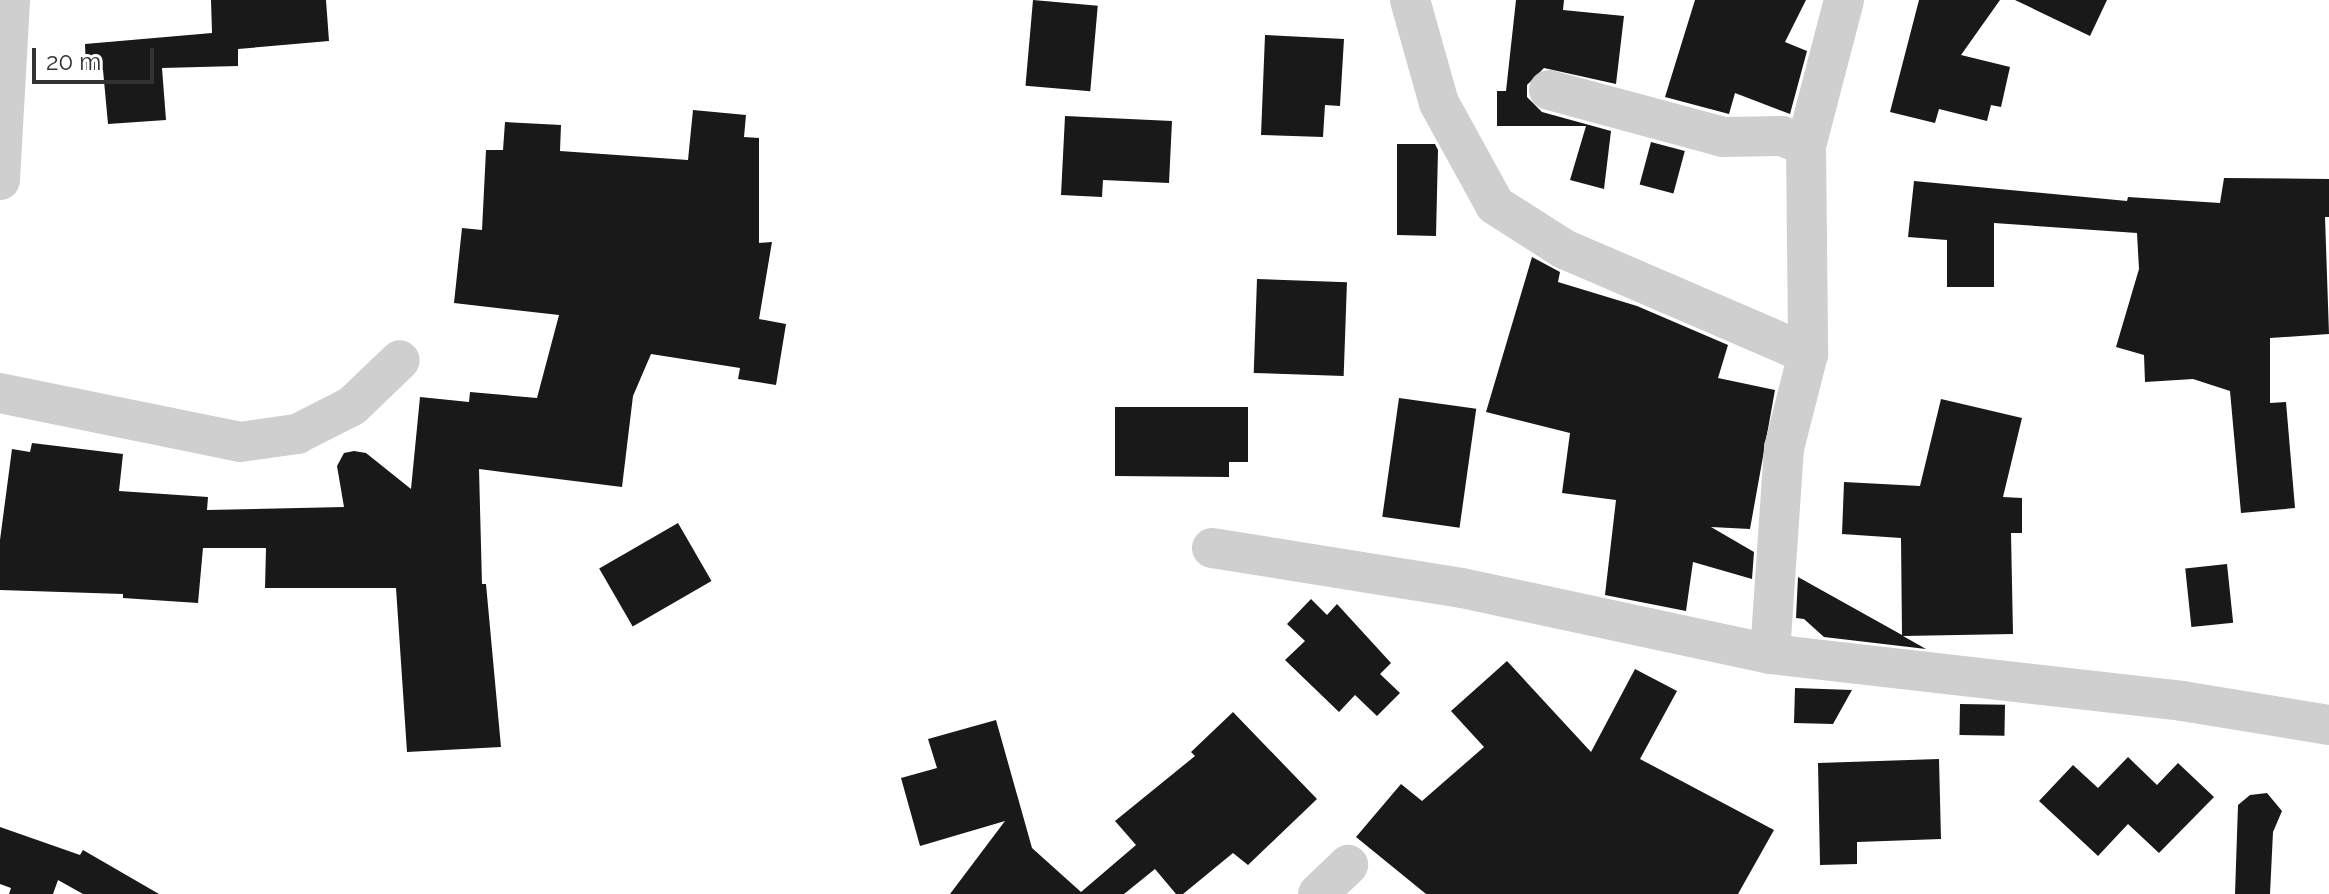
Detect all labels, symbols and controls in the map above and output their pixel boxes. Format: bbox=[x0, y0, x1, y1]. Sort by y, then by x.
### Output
scale bar bbox=[36, 32, 158, 82]
text: 20 m bbox=[46, 47, 101, 76]

